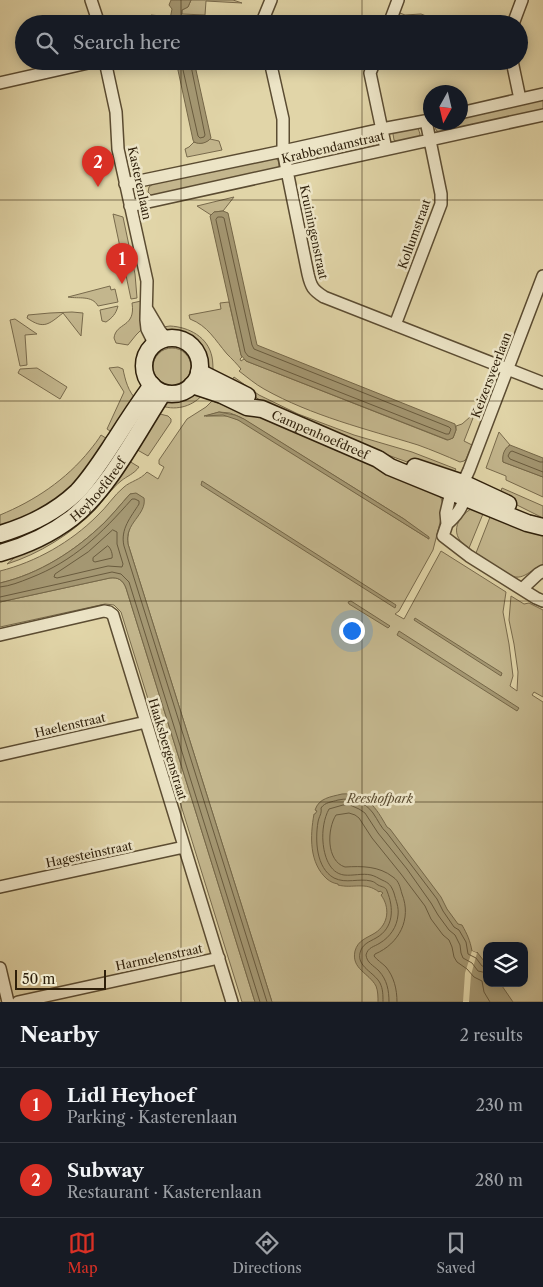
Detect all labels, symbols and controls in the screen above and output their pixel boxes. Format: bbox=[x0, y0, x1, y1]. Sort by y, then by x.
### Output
search box bbox=[15, 15, 528, 70]
icon: search bbox=[33, 29, 61, 57]
text: Search here bbox=[73, 31, 181, 54]
north arrow bbox=[423, 85, 468, 130]
street label: Krabbendamstraat bbox=[280, 128, 387, 166]
street label: Kasterenlaan bbox=[125, 145, 155, 222]
pin: 2 bbox=[82, 146, 114, 187]
street label: Kruiningenstraat bbox=[297, 184, 331, 281]
street label: Kollumstraat bbox=[394, 196, 434, 271]
pin: 1 bbox=[106, 243, 138, 284]
street label: Keizersveerlaan bbox=[468, 329, 514, 420]
street label: Campenhoefdreef bbox=[270, 407, 373, 462]
street label: Heyhoefdreef bbox=[66, 453, 129, 524]
your location bbox=[339, 618, 365, 644]
street label: Haaksbergenstraat bbox=[145, 696, 191, 802]
street label: Haelenstraat bbox=[33, 709, 108, 740]
park label: Reeshofpark bbox=[346, 791, 414, 806]
street label: Hagesteinstraat bbox=[44, 837, 134, 870]
street label: Harmelenstraat bbox=[114, 940, 205, 974]
map controls bbox=[483, 942, 528, 987]
button: layers bbox=[483, 942, 528, 987]
scale bar bbox=[15, 967, 106, 990]
text: 50 m bbox=[22, 970, 55, 988]
text: Nearby bbox=[20, 1022, 99, 1047]
text: 2 results bbox=[460, 1025, 523, 1045]
text: Lidl Heyhoef bbox=[67, 1084, 195, 1107]
text: 1 bbox=[32, 1095, 40, 1115]
text: 230 m bbox=[476, 1095, 523, 1115]
text: Parking · Kasterenlaan bbox=[67, 1107, 238, 1127]
text: Subway bbox=[67, 1159, 144, 1182]
text: 2 bbox=[31, 1170, 41, 1190]
text: 280 m bbox=[475, 1170, 523, 1190]
text: Restaurant · Kasterenlaan bbox=[67, 1182, 262, 1202]
tab: Map bbox=[67, 1229, 98, 1277]
tab: Directions bbox=[232, 1229, 302, 1277]
tab: Saved bbox=[437, 1229, 475, 1277]

